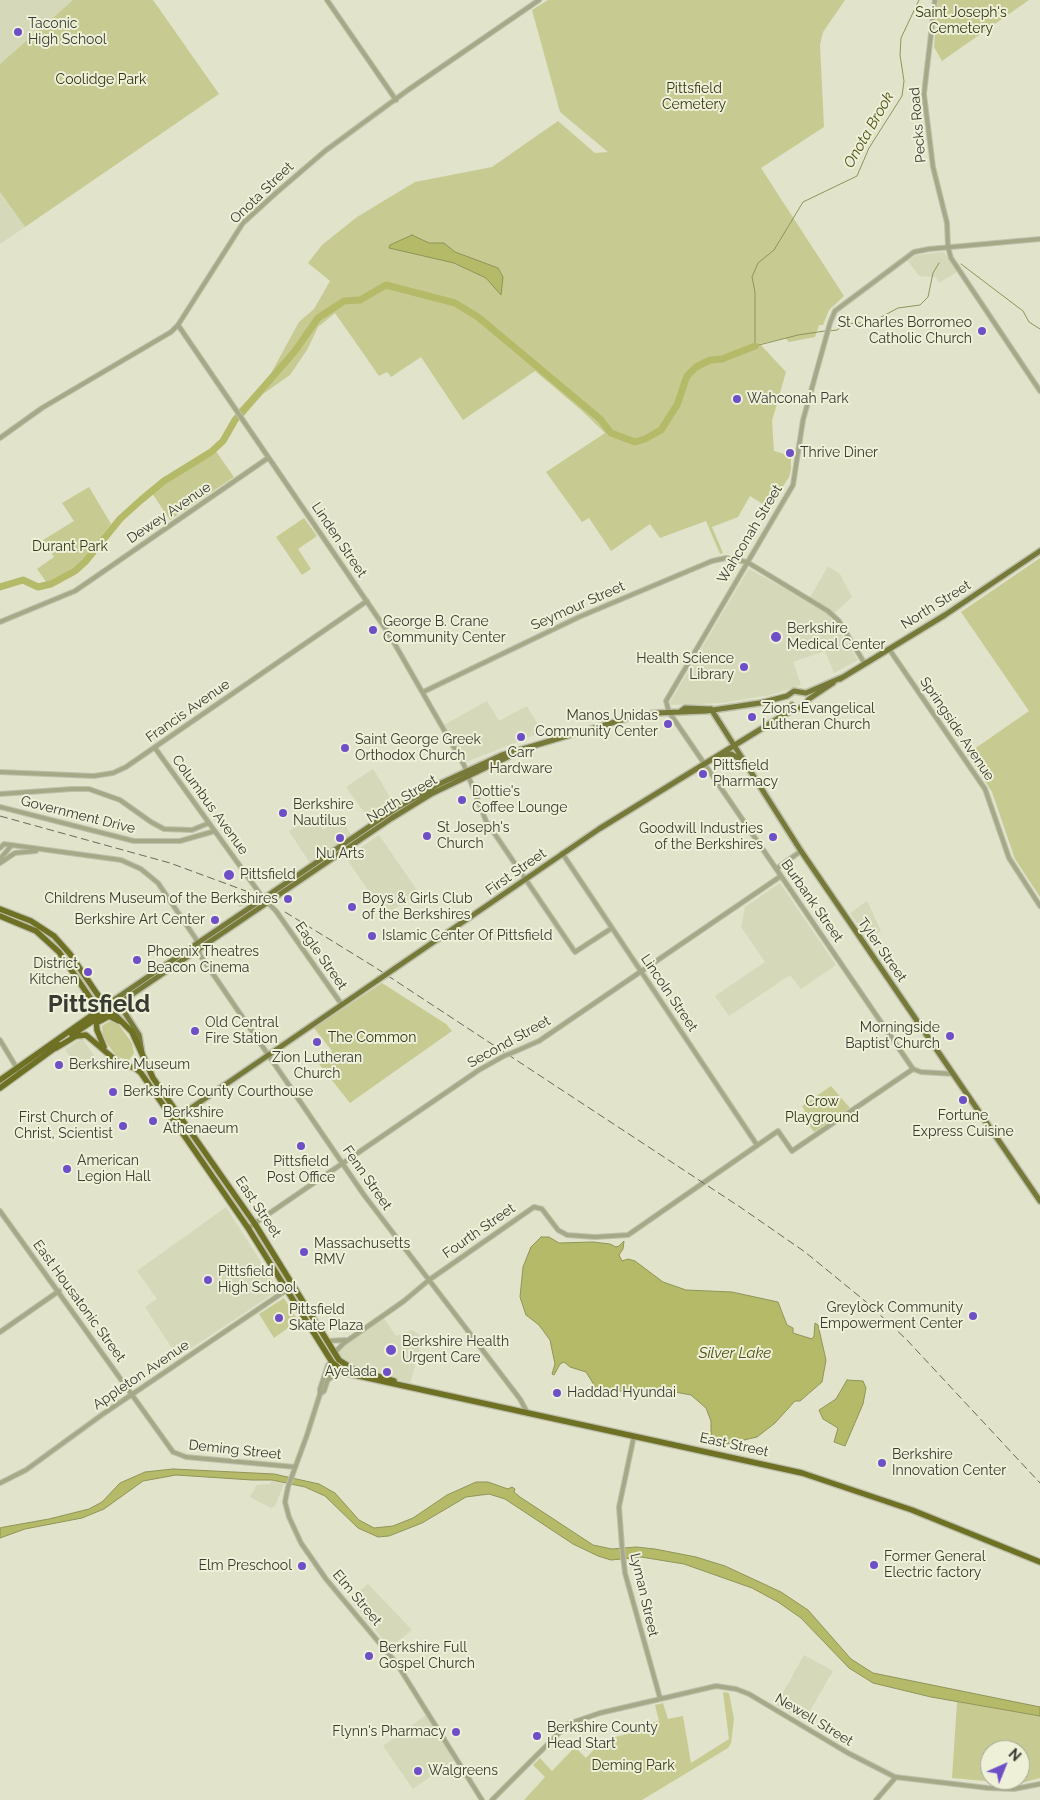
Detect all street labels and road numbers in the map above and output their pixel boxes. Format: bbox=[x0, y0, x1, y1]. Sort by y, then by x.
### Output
street label: Pecks Road bbox=[906, 87, 930, 163]
street label: Onota Street bbox=[227, 159, 297, 227]
street label: Dewey Avenue bbox=[124, 479, 214, 547]
street label: Wahconah Street bbox=[714, 482, 786, 586]
street label: Linden Street bbox=[308, 499, 370, 581]
street label: North Street bbox=[898, 577, 974, 633]
street label: Seymour Street bbox=[528, 578, 628, 634]
street label: Springside Avenue bbox=[916, 674, 998, 784]
street label: Francis Avenue bbox=[143, 676, 233, 746]
street label: Columbus Avenue bbox=[168, 752, 252, 858]
street label: North Street bbox=[364, 771, 440, 827]
street label: Government Drive bbox=[19, 793, 137, 837]
street label: First Street bbox=[482, 845, 550, 899]
street label: Burbank Street bbox=[777, 857, 847, 945]
street label: Tyler Street bbox=[854, 915, 910, 985]
street label: Eagle Street bbox=[291, 919, 351, 993]
street label: Lincoln Street bbox=[637, 951, 701, 1035]
street label: Second Street bbox=[465, 1012, 553, 1072]
street label: Fenn Street bbox=[339, 1143, 395, 1213]
street label: East Street bbox=[231, 1173, 285, 1241]
street label: Fourth Street bbox=[440, 1200, 518, 1262]
street label: East Housatonic Street bbox=[29, 1237, 129, 1365]
street label: Appleton Avenue bbox=[90, 1337, 192, 1413]
street label: East Street bbox=[698, 1430, 770, 1460]
street label: Deming Street bbox=[188, 1437, 282, 1463]
street label: Lyman Street bbox=[626, 1551, 662, 1639]
street label: Elm Street bbox=[329, 1567, 385, 1629]
street label: Newell Street bbox=[772, 1690, 856, 1750]

